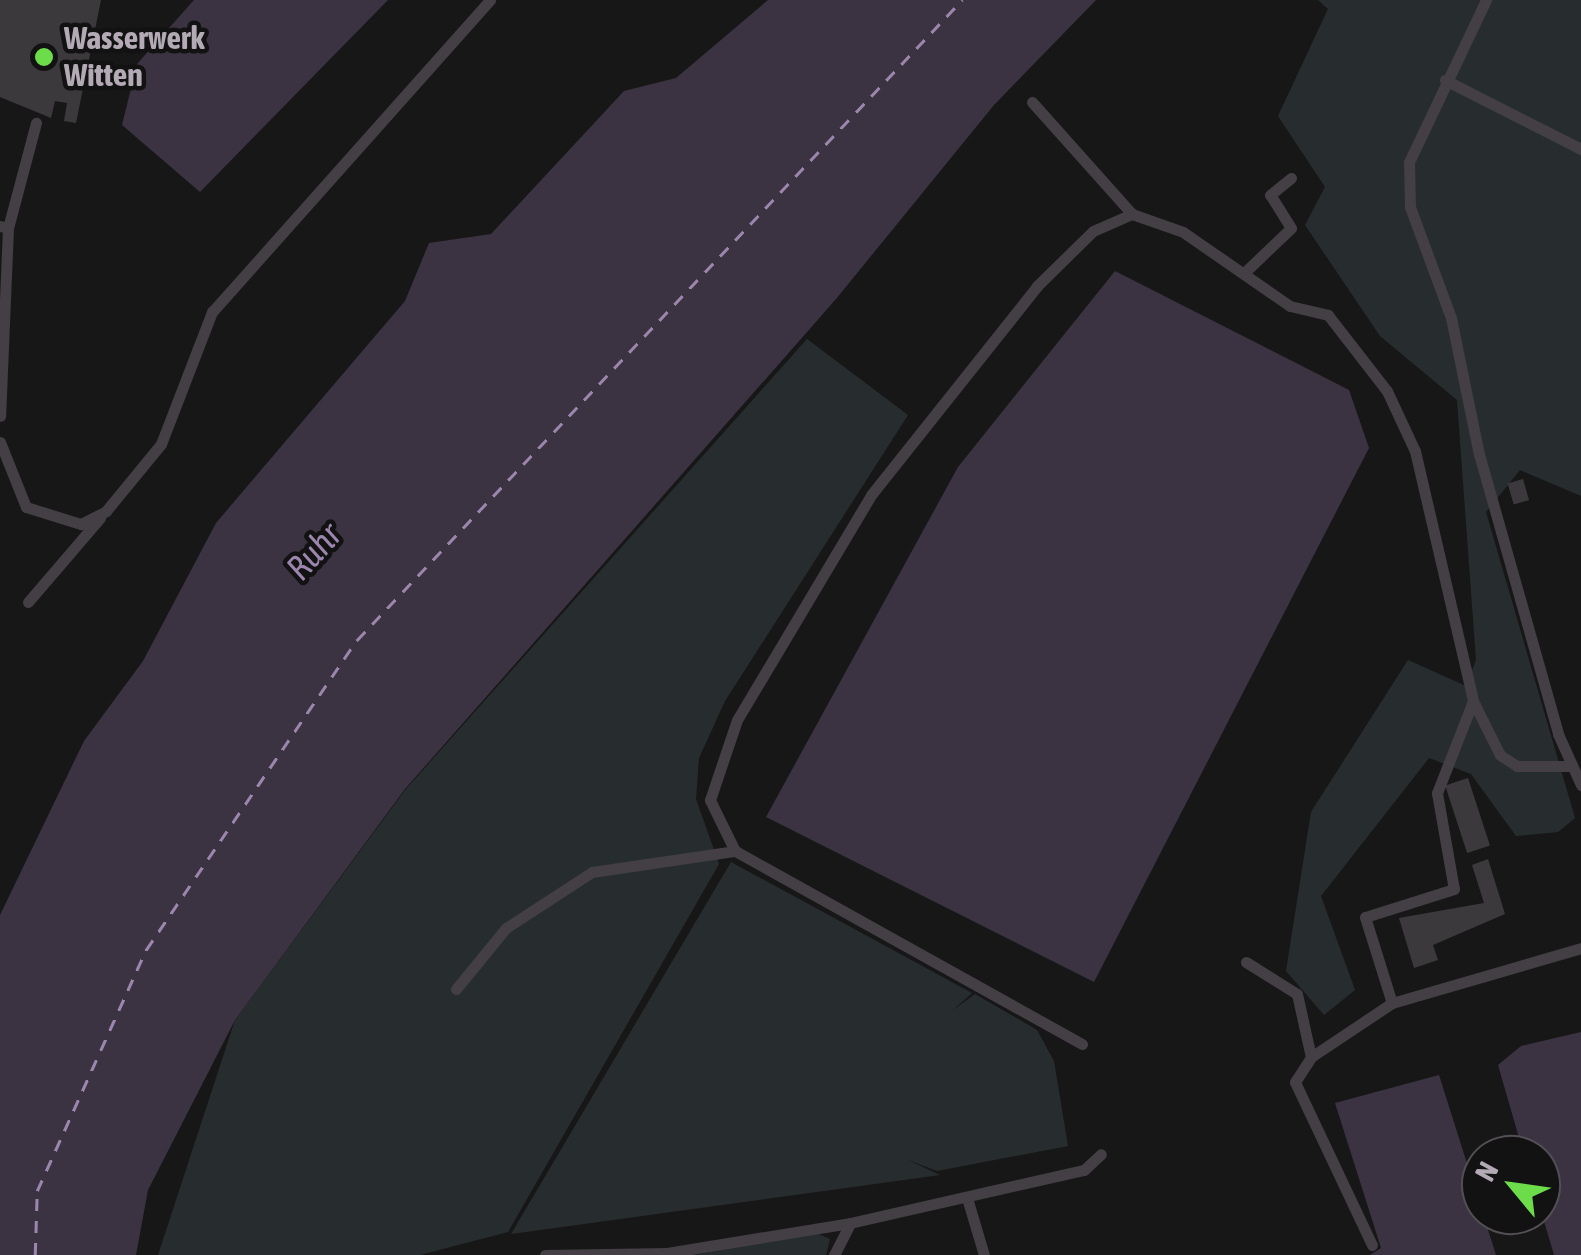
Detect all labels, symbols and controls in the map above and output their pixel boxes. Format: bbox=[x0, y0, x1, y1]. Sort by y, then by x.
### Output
place label: Wasserwerk Witten bbox=[64, 20, 205, 95]
marker: Wasserwerk Witten bbox=[33, 46, 55, 68]
water label: Ruhr bbox=[277, 514, 349, 588]
north arrow bbox=[1461, 1135, 1561, 1235]
text: N bbox=[1469, 1156, 1505, 1186]

